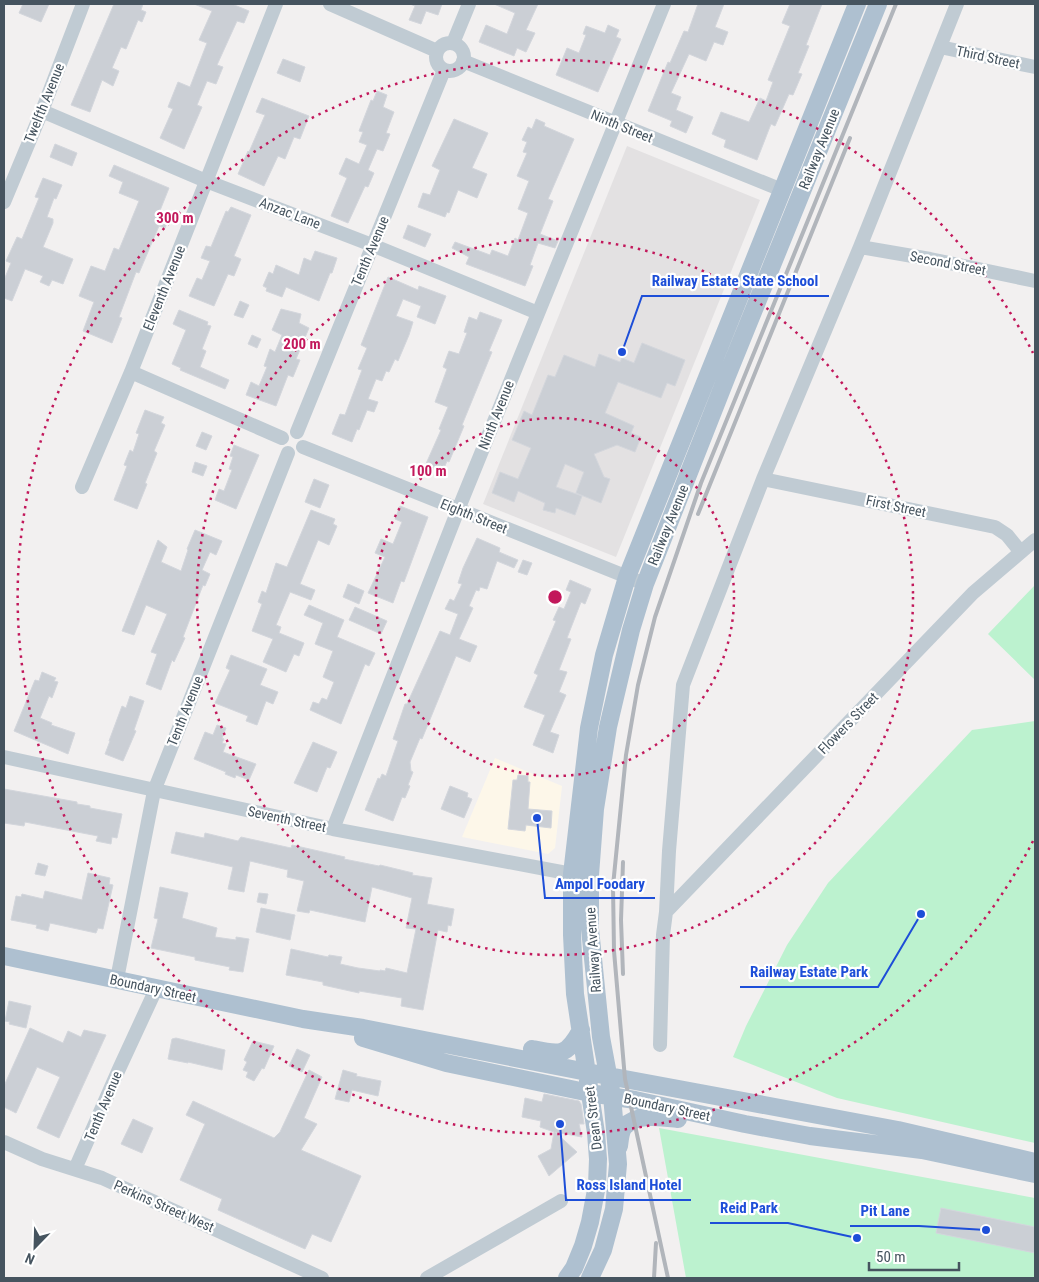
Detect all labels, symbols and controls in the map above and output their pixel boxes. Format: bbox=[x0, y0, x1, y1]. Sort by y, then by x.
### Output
street label: Third Street bbox=[955, 42, 1021, 72]
street label: Twelfth Avenue bbox=[21, 60, 67, 145]
street label: Ninth Street bbox=[589, 106, 655, 146]
street label: Railway Avenue bbox=[796, 106, 843, 192]
street label: Anzac Lane bbox=[257, 194, 323, 232]
text: 300 m bbox=[156, 209, 194, 227]
street label: Tenth Avenue bbox=[348, 213, 392, 288]
street label: Eleventh Avenue bbox=[140, 243, 188, 333]
street label: Second Street bbox=[909, 248, 987, 278]
callout: Railway Estate State School bbox=[642, 266, 829, 296]
text: Railway Estate State School bbox=[652, 272, 818, 290]
text: 200 m bbox=[283, 335, 321, 353]
street label: Ninth Avenue bbox=[475, 378, 517, 452]
text: 100 m bbox=[409, 462, 447, 480]
street label: Railway Avenue bbox=[645, 482, 692, 568]
street label: First Street bbox=[865, 492, 927, 520]
street label: Eighth Street bbox=[438, 495, 510, 537]
centre of rings bbox=[546, 588, 564, 606]
street label: Tenth Avenue bbox=[164, 673, 207, 748]
street label: Flowers Street bbox=[815, 689, 881, 757]
street label: Seventh Street bbox=[246, 803, 328, 835]
callout: Ampol Foodary bbox=[545, 868, 655, 898]
text: Ampol Foodary bbox=[555, 875, 645, 893]
street label: Railway Avenue bbox=[582, 906, 604, 993]
callout: Railway Estate Park bbox=[740, 957, 878, 987]
text: Railway Estate Park bbox=[750, 963, 869, 981]
street label: Boundary Street bbox=[108, 971, 198, 1005]
street label: Tenth Avenue bbox=[81, 1068, 125, 1143]
street label: Dean Street bbox=[581, 1085, 605, 1151]
street label: Boundary Street bbox=[622, 1090, 712, 1124]
callout: Ross Island Hotel bbox=[566, 1170, 691, 1200]
text: Ross Island Hotel bbox=[576, 1176, 682, 1194]
street label: Perkins Street West bbox=[111, 1177, 217, 1235]
callout: Reid Park bbox=[710, 1193, 788, 1223]
callout: Pit Lane bbox=[850, 1196, 919, 1226]
text: Reid Park bbox=[720, 1199, 779, 1217]
text: Pit Lane bbox=[860, 1202, 910, 1220]
north arrow bbox=[10, 1222, 60, 1272]
scale bar bbox=[869, 1240, 959, 1272]
text: 50 m bbox=[876, 1248, 906, 1266]
text: N bbox=[23, 1250, 37, 1268]

